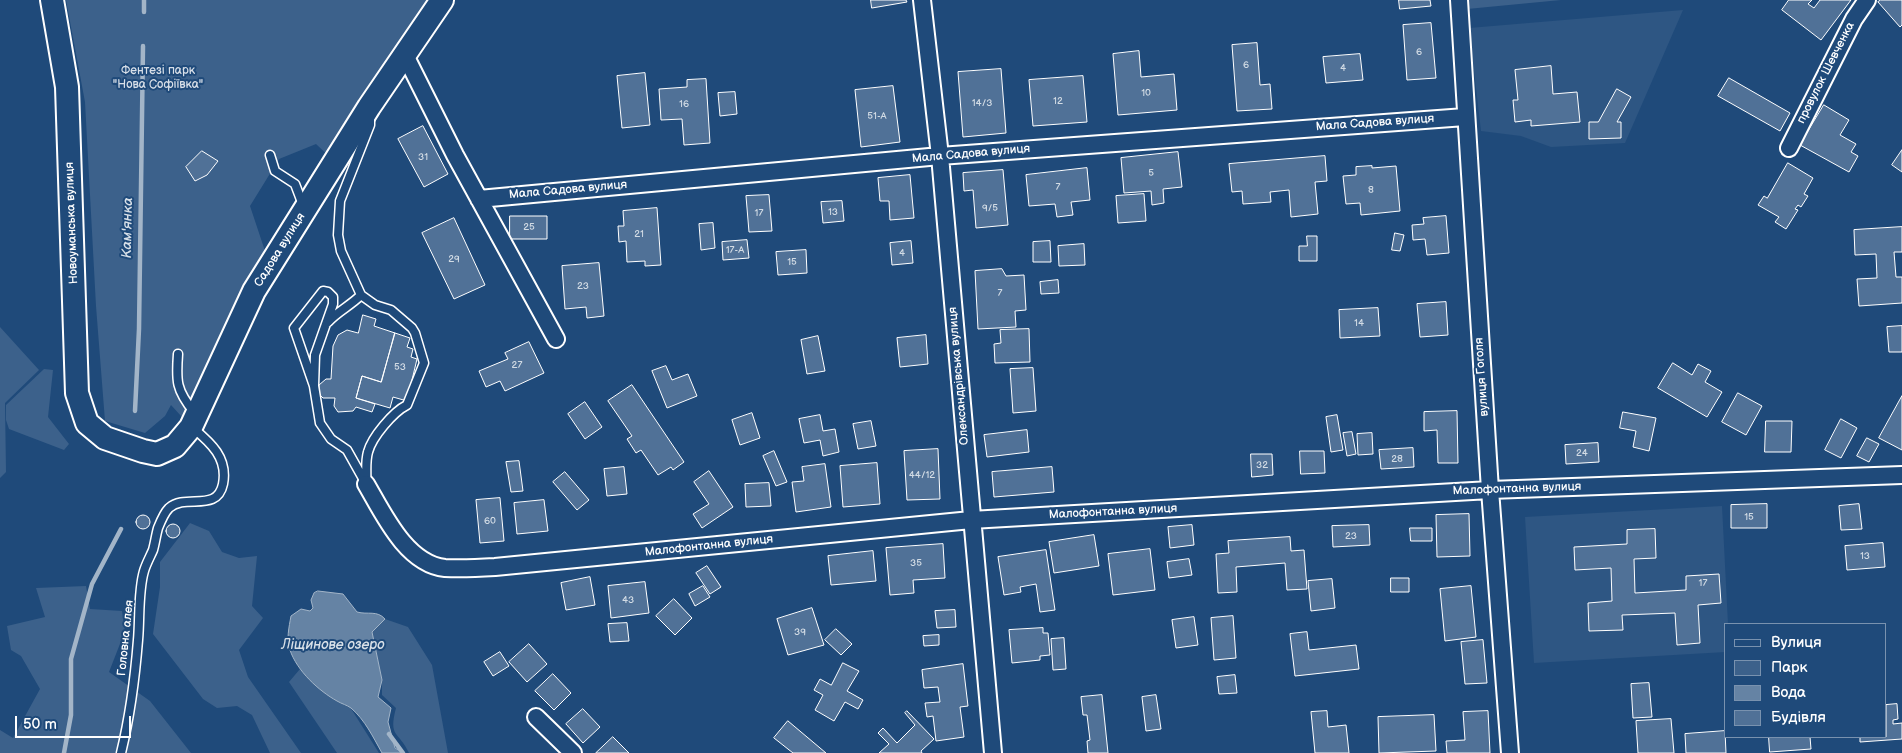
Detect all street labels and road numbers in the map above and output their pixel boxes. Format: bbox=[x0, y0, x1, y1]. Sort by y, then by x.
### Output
street label: провулок Шевченка bbox=[1794, 20, 1858, 126]
street label: Мала Садова вулиця bbox=[1315, 112, 1435, 134]
street label: Мала Садова вулиця bbox=[911, 142, 1031, 166]
street label: Новоуманська вулиця bbox=[63, 162, 81, 284]
street label: Мала Садова вулиця bbox=[508, 178, 628, 202]
street label: Садова вулиця bbox=[252, 210, 308, 290]
street label: Олександрівська вулиця bbox=[946, 306, 972, 446]
street label: вулиця Гоголя bbox=[1472, 337, 1492, 417]
street label: Малофонтанна вулиця bbox=[1452, 480, 1582, 498]
street label: Малофонтанна вулиця bbox=[1048, 501, 1178, 523]
street label: Малофонтанна вулиця bbox=[644, 532, 774, 560]
street label: Головна алея bbox=[115, 599, 137, 677]

